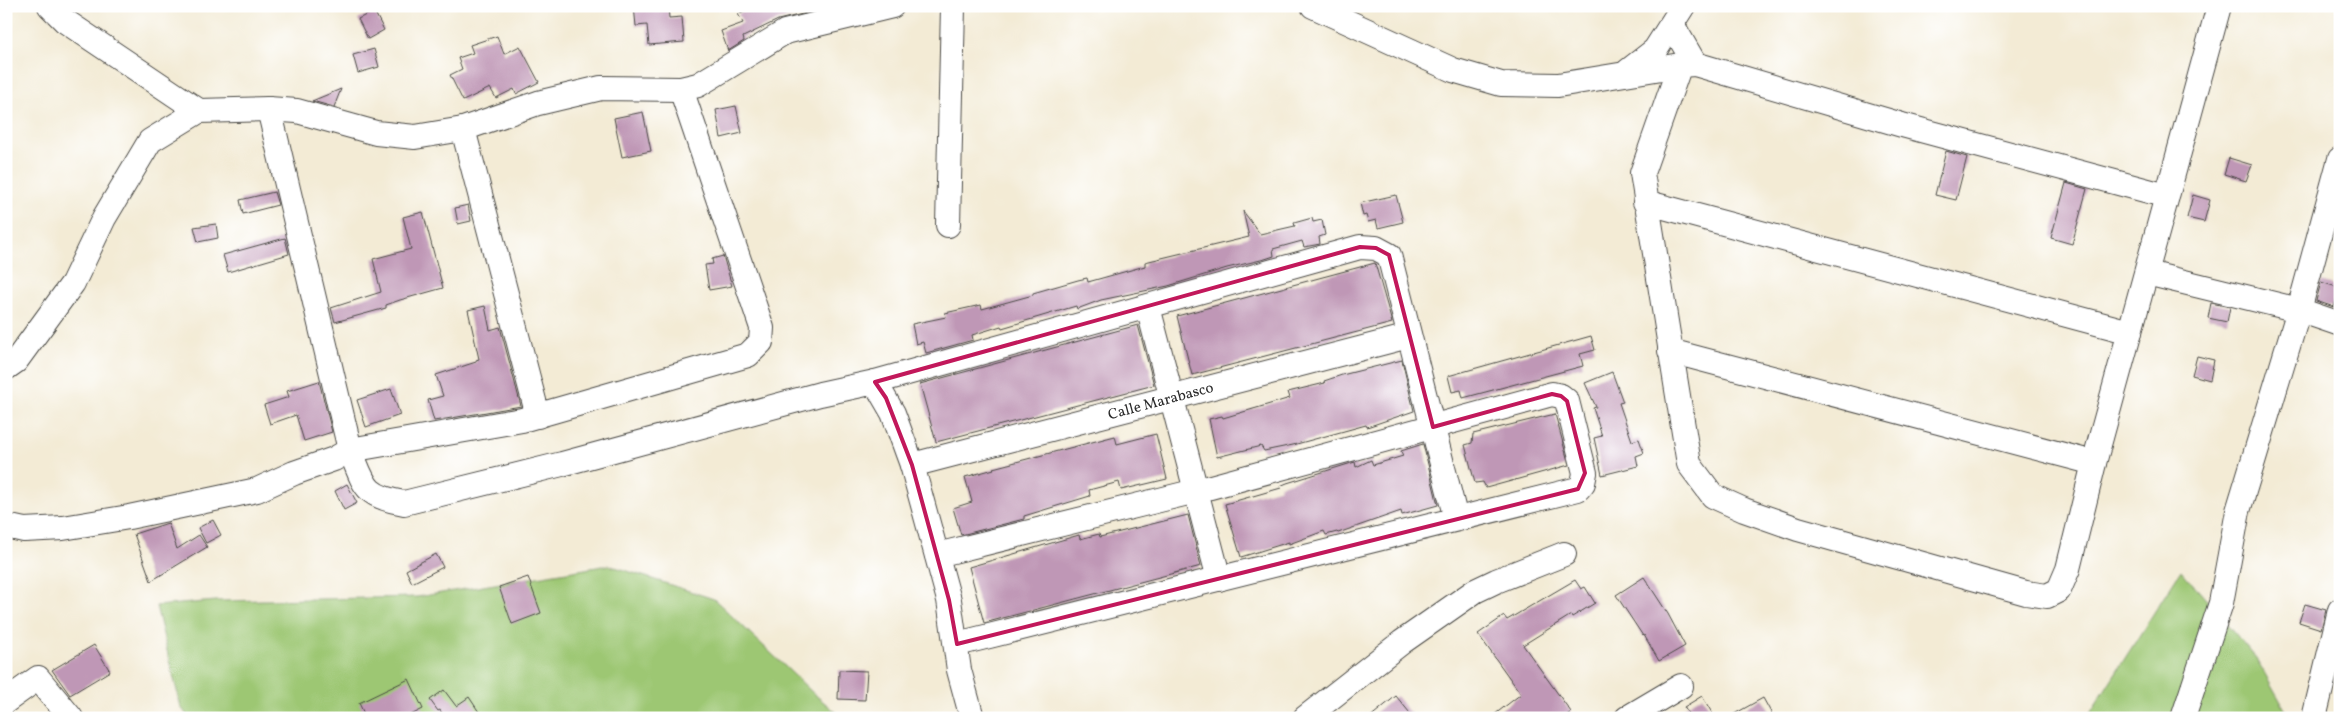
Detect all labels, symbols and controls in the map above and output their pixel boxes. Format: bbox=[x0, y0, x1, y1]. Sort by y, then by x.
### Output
street label: Calle Marabasco bbox=[1106, 378, 1216, 426]

